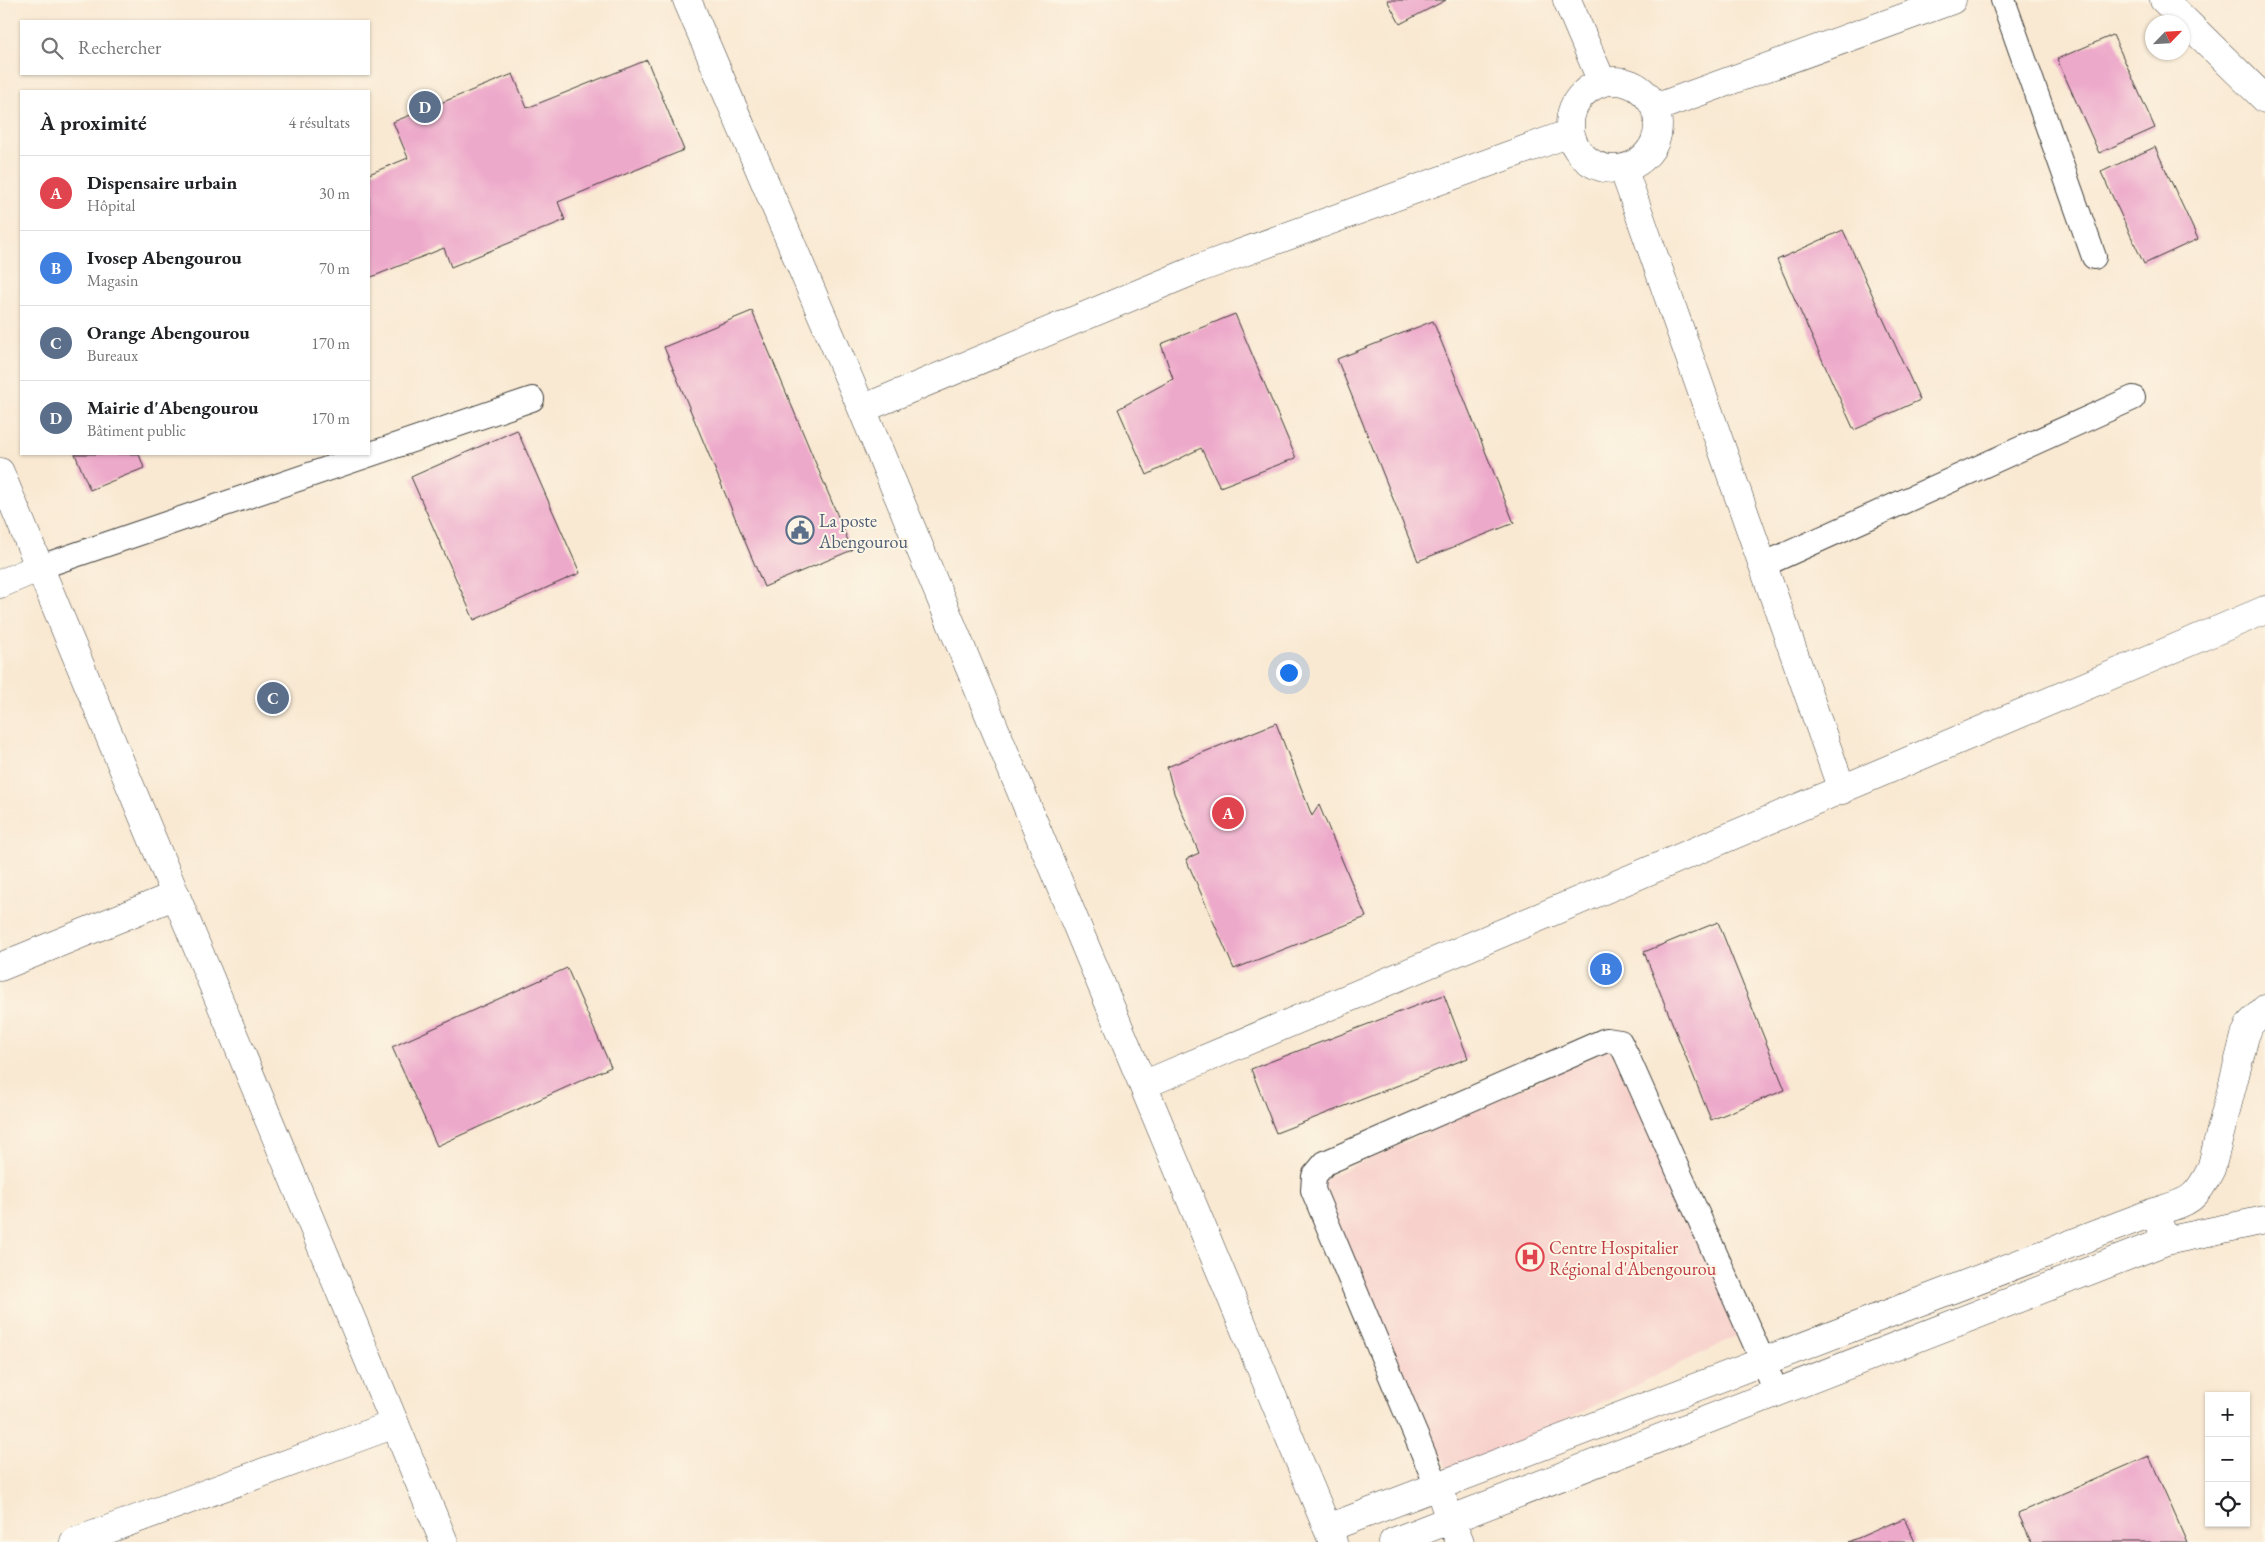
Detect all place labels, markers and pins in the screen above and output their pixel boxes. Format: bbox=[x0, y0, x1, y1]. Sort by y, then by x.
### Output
pin: D bbox=[409, 88, 441, 126]
place label: La poste Abengourou bbox=[818, 509, 908, 553]
public building icon: La poste Abengourou bbox=[785, 515, 815, 545]
pin: C bbox=[257, 679, 289, 717]
pin: A bbox=[1212, 794, 1244, 832]
pin: B bbox=[1590, 950, 1622, 988]
place label: Centre Hospitalier Régional d'Abengourou bbox=[1549, 1236, 1717, 1280]
hospital icon: Centre Hospitalier Régional d'Abengourou bbox=[1515, 1242, 1545, 1272]

